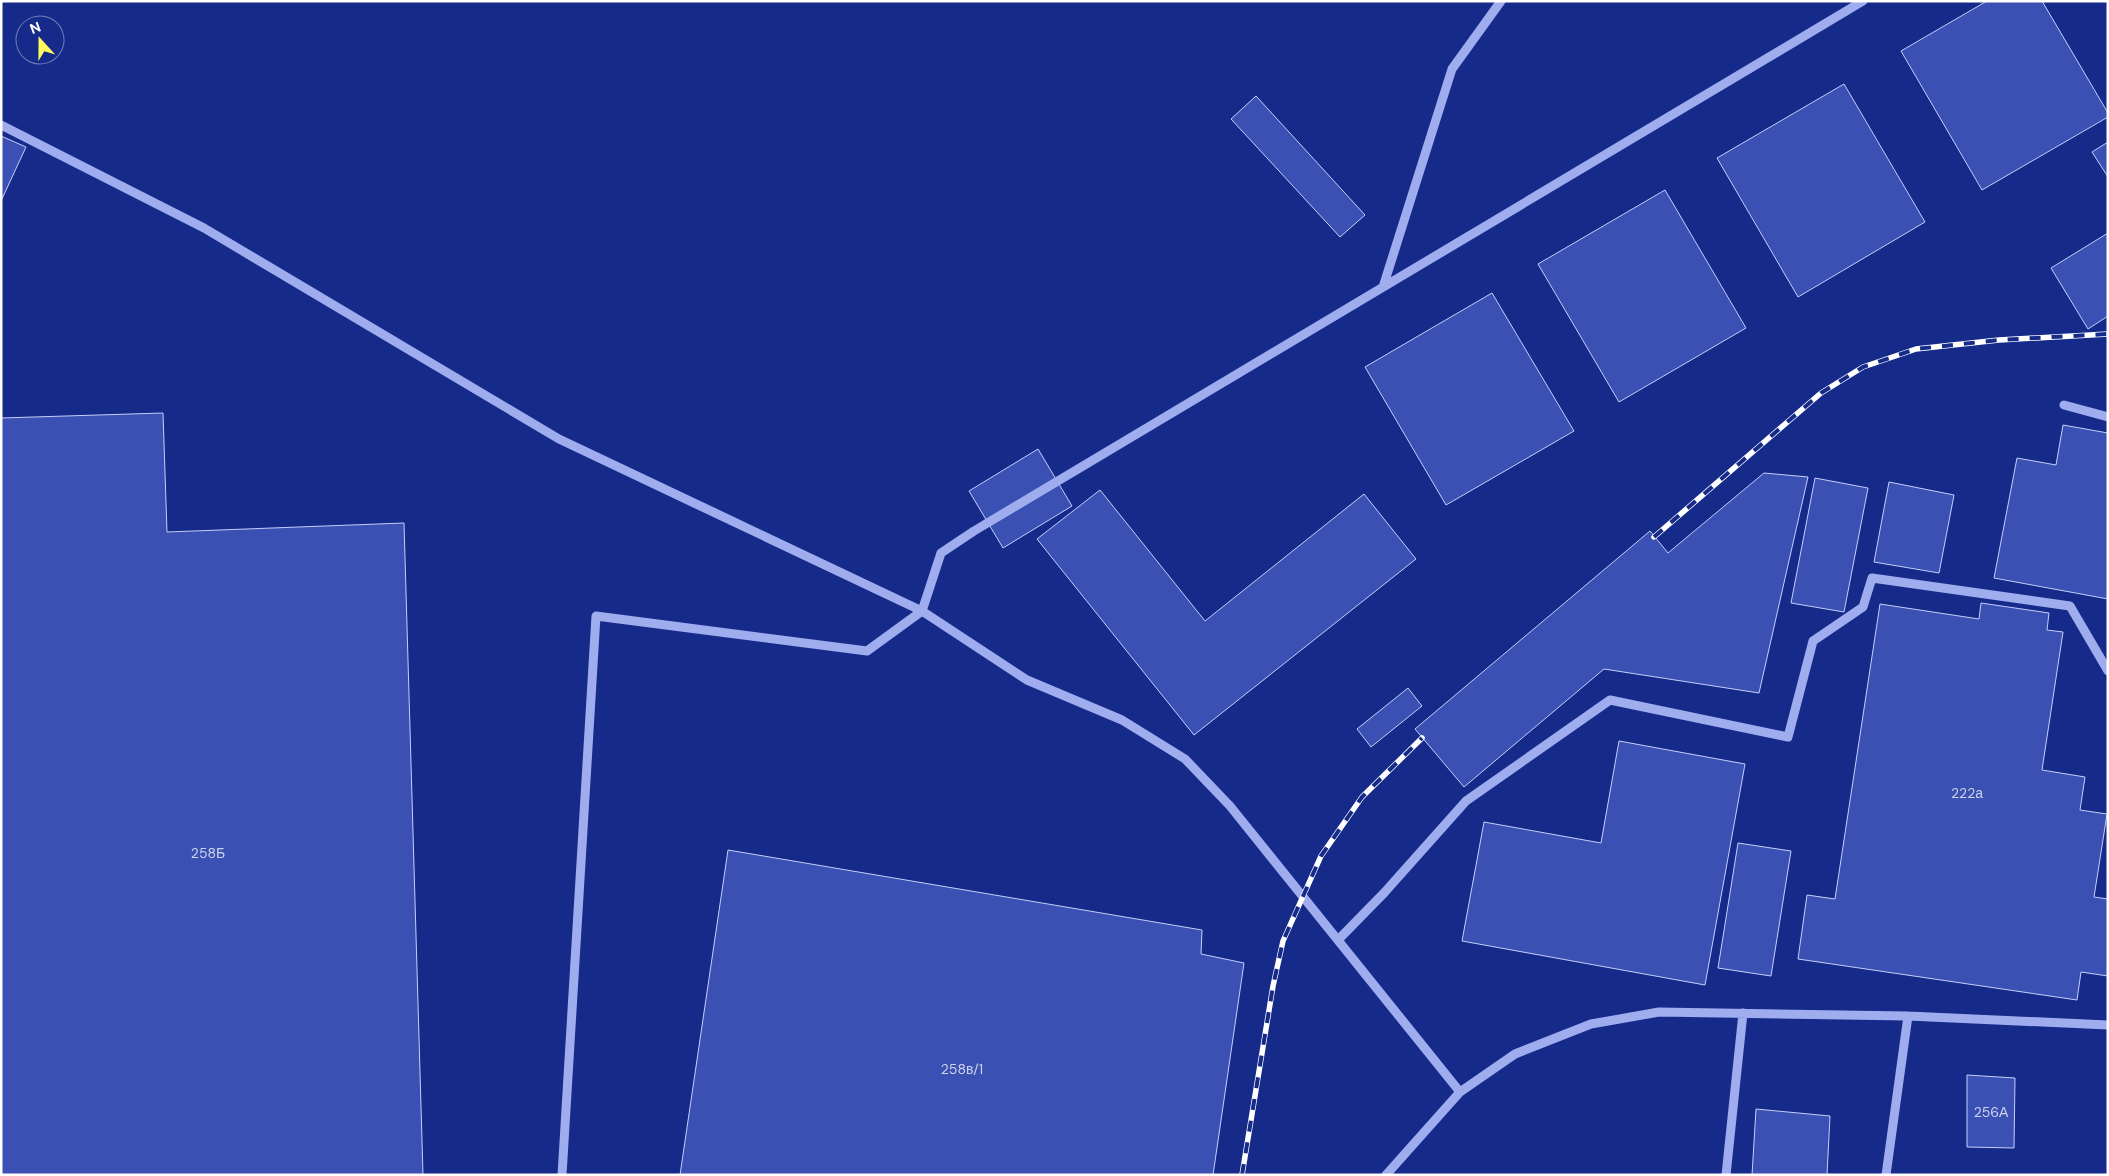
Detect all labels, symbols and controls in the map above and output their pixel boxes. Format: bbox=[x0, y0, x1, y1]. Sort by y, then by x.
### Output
north arrow bbox=[15, 15, 65, 65]
text: N bbox=[27, 18, 43, 38]
house number: 222а bbox=[1951, 784, 1983, 802]
house number: 258Б bbox=[191, 844, 225, 862]
house number: 258в/1 bbox=[941, 1060, 983, 1078]
house number: 256А bbox=[1974, 1103, 2009, 1121]

